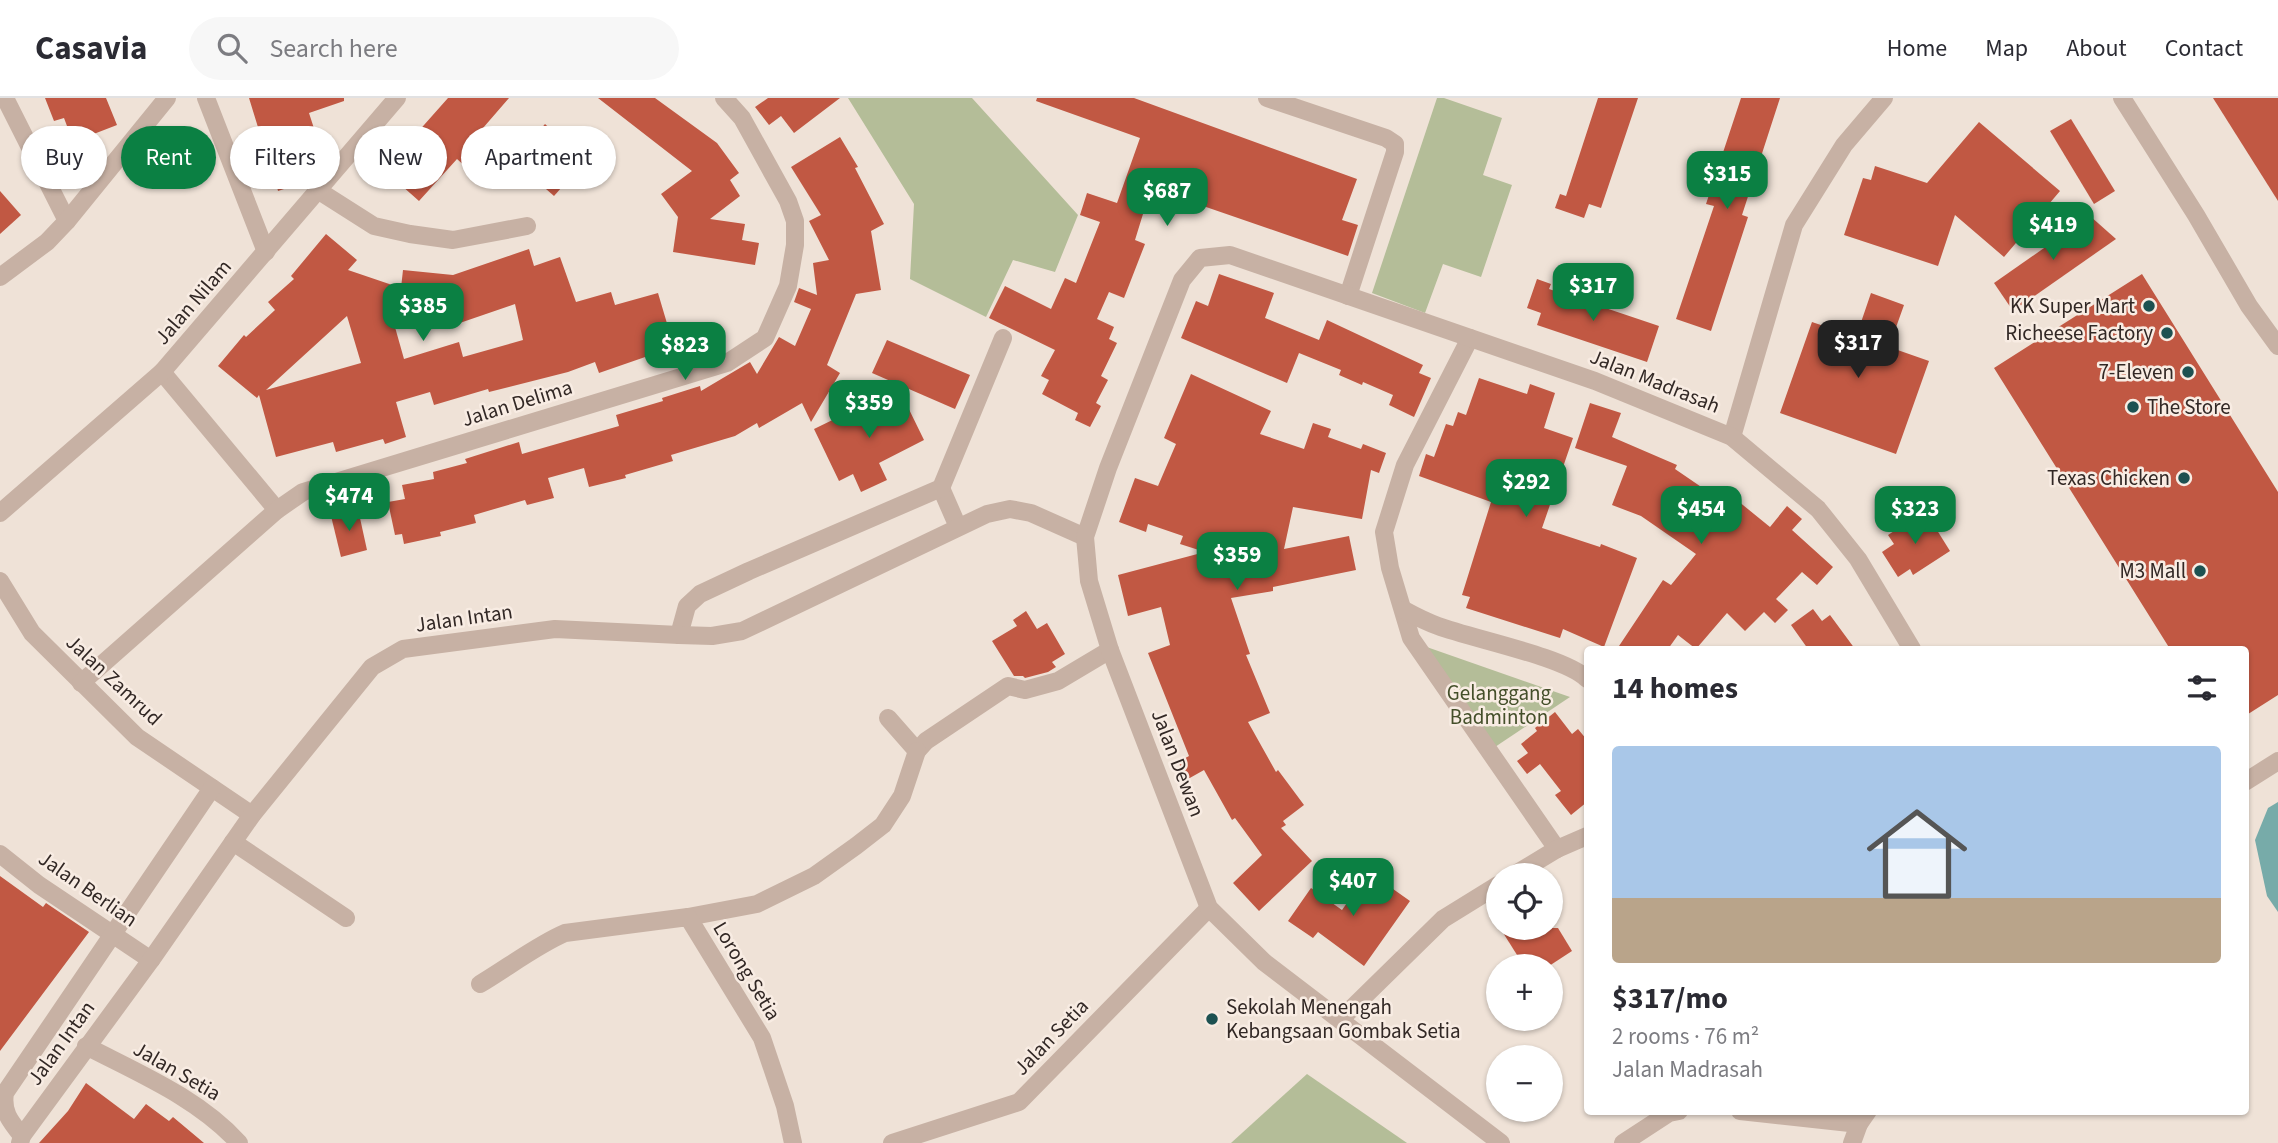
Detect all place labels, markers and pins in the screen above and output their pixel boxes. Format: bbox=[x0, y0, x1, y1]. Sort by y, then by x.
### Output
pin: $315 bbox=[1686, 152, 1768, 211]
pin: $687 bbox=[1126, 169, 1208, 228]
pin: $419 bbox=[2012, 202, 2094, 262]
pin: $317 bbox=[1552, 264, 1634, 323]
pin: $385 bbox=[382, 284, 464, 343]
place label: KK Super Mart bbox=[2010, 291, 2135, 321]
marker: KK Super Mart bbox=[2141, 298, 2157, 314]
place label: Richeese Factory bbox=[2005, 318, 2153, 348]
pin: $317 bbox=[1817, 320, 1899, 380]
pin: $823 bbox=[644, 322, 726, 382]
marker: Richeese Factory bbox=[2159, 325, 2175, 341]
place label: 7-Eleven bbox=[2098, 357, 2174, 387]
marker: 7-Eleven bbox=[2180, 364, 2196, 380]
pin: $359 bbox=[828, 380, 910, 440]
place label: The Store bbox=[2147, 392, 2231, 422]
marker: The Store bbox=[2125, 399, 2141, 415]
pin: $292 bbox=[1485, 460, 1567, 519]
place label: Texas Chicken bbox=[2047, 463, 2170, 493]
marker: Texas Chicken bbox=[2176, 470, 2192, 486]
pin: $474 bbox=[308, 474, 390, 533]
pin: $454 bbox=[1660, 486, 1742, 546]
pin: $323 bbox=[1874, 486, 1956, 546]
pin: $359 bbox=[1196, 532, 1278, 592]
place label: M3 Mall bbox=[2120, 556, 2186, 586]
marker: M3 Mall bbox=[2192, 563, 2208, 579]
pin: $407 bbox=[1312, 858, 1394, 918]
place label: Sekolah Menengah Kebangsaan Gombak Setia bbox=[1226, 992, 1461, 1046]
marker: Sekolah Menengah Kebangsaan Gombak Setia bbox=[1204, 1011, 1220, 1027]

